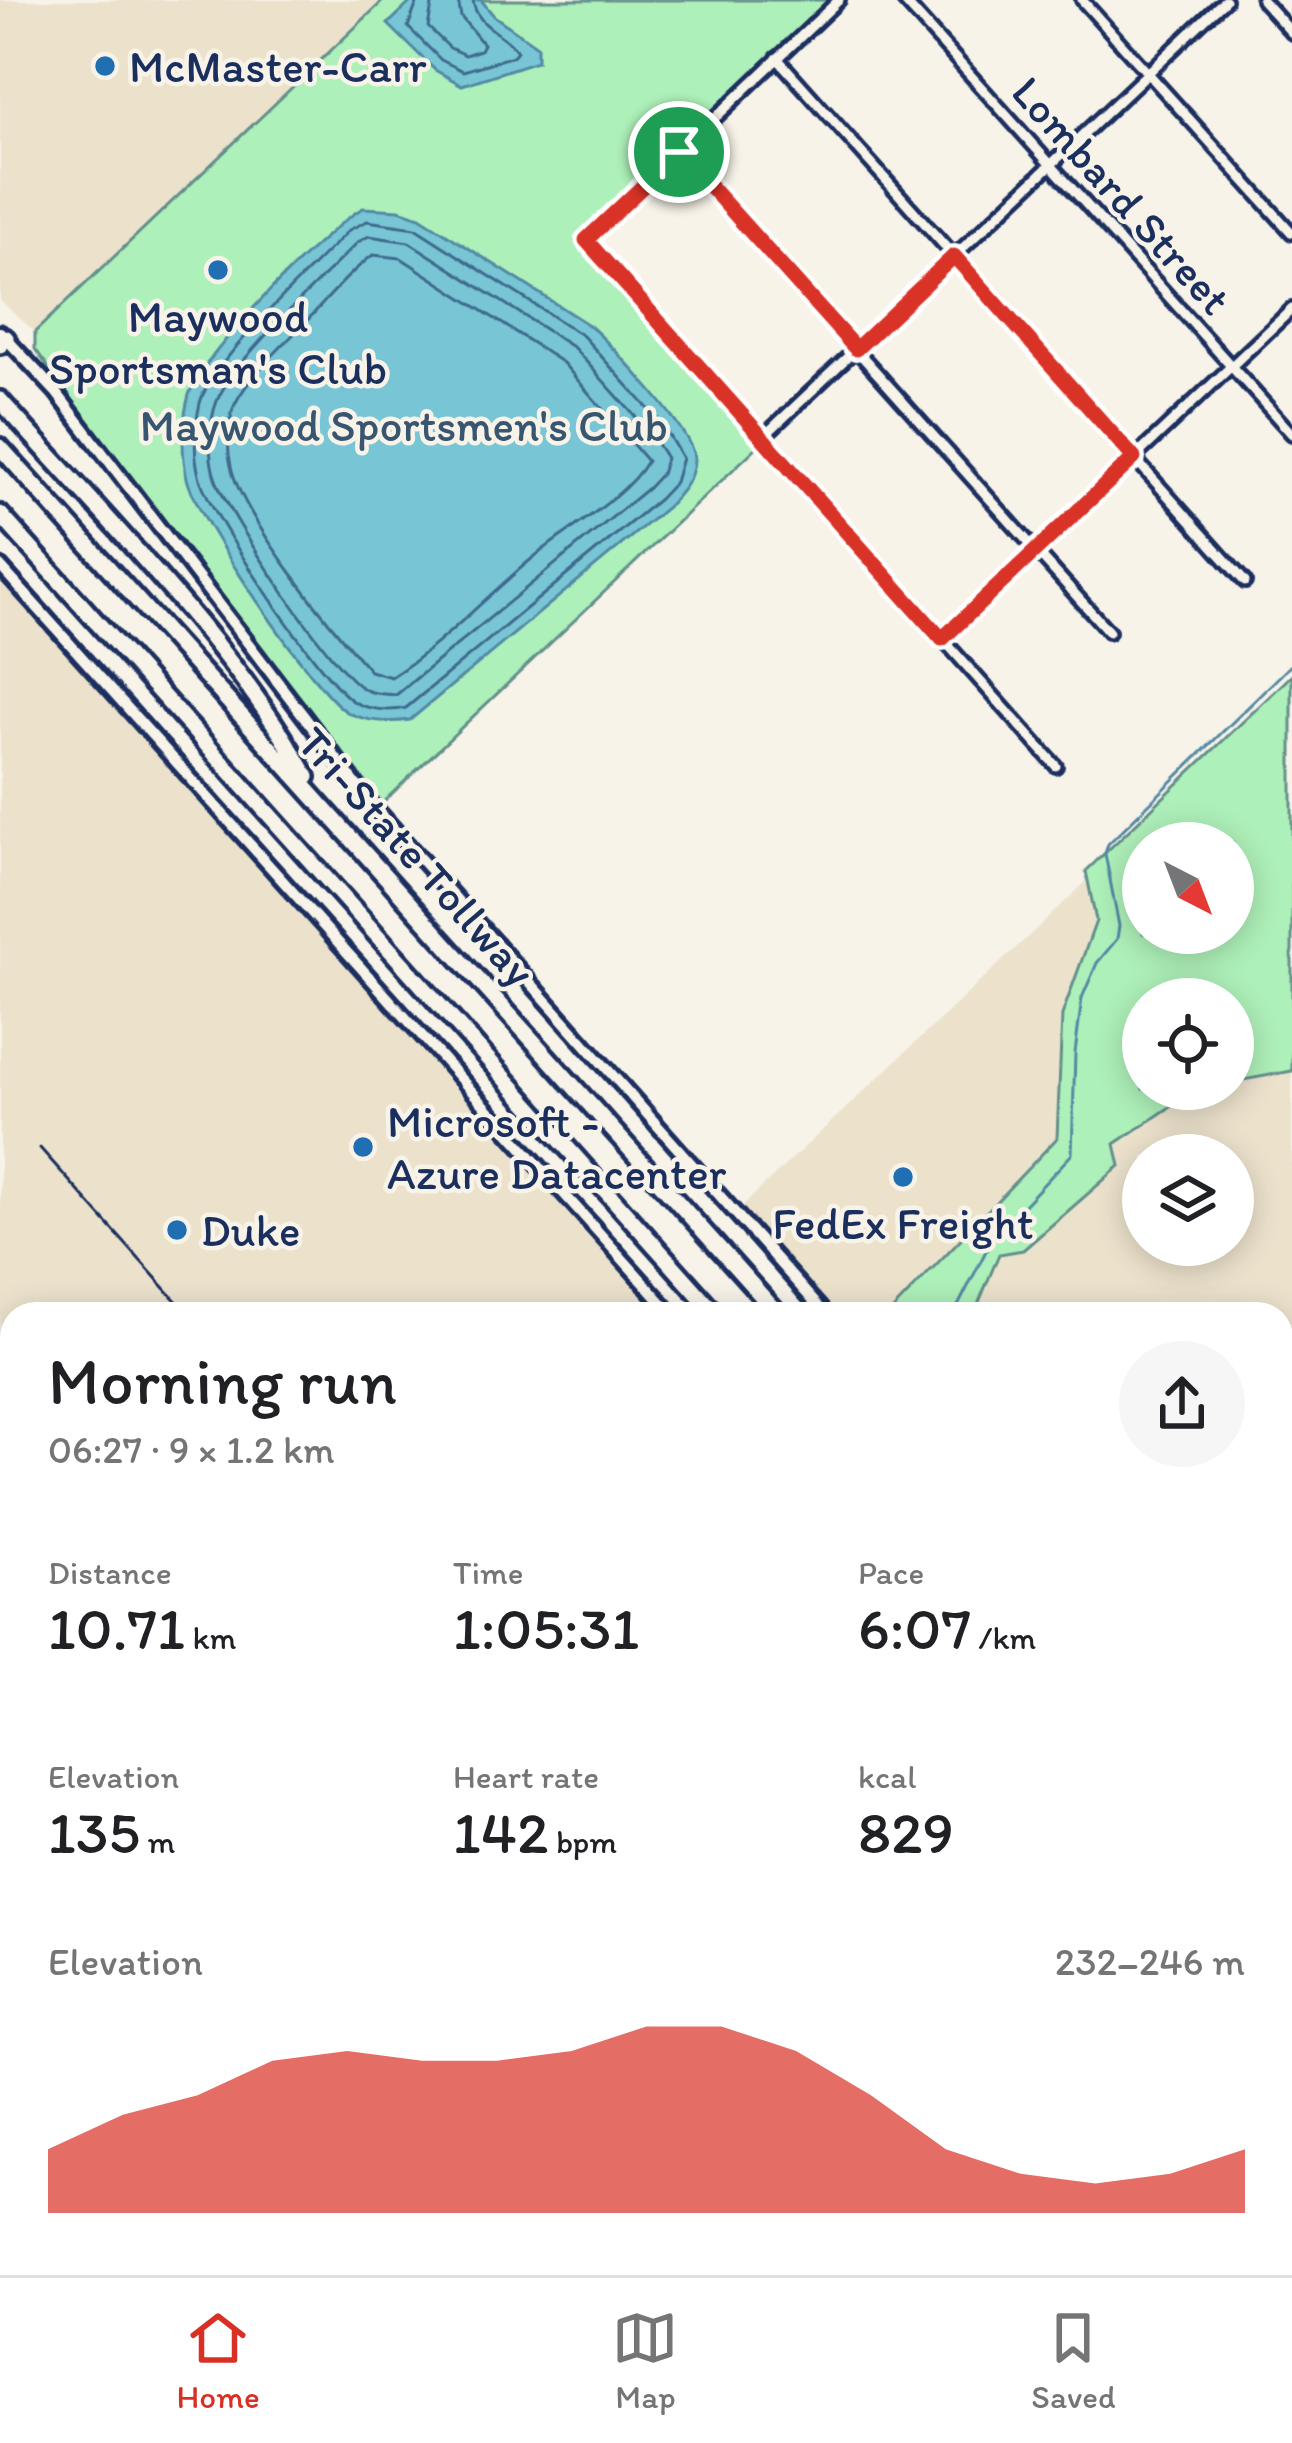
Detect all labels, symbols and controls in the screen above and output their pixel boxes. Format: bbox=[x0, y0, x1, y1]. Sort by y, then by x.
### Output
place label: McMaster-Carr bbox=[129, 39, 427, 93]
marker: McMaster-Carr bbox=[92, 53, 118, 79]
street label: Lombard Street bbox=[1001, 65, 1243, 325]
pin bbox=[628, 101, 730, 203]
icon: arrive bbox=[646, 119, 712, 185]
marker: Maywood Sportsman's Club bbox=[205, 257, 231, 283]
place label: Maywood Sportsman's Club bbox=[49, 289, 387, 395]
park label: Maywood Sportsmen's Club bbox=[140, 398, 668, 452]
street label: Tri-State Tollway bbox=[287, 715, 547, 997]
north arrow bbox=[1122, 822, 1254, 954]
map controls bbox=[1122, 822, 1254, 1266]
button: locate bbox=[1122, 978, 1254, 1110]
place label: Microsoft - Azure Datacenter bbox=[387, 1094, 727, 1200]
marker: Microsoft - Azure Datacenter bbox=[350, 1134, 376, 1160]
button: layers bbox=[1122, 1134, 1254, 1266]
marker: FedEx Freight bbox=[890, 1164, 916, 1190]
place label: FedEx Freight bbox=[772, 1196, 1034, 1250]
place label: Duke bbox=[201, 1203, 300, 1257]
marker: Duke bbox=[164, 1217, 190, 1243]
text: Morning run bbox=[48, 1341, 397, 1421]
button: share bbox=[1119, 1341, 1245, 1467]
text: 06:27 · 9 × 1.2 km bbox=[48, 1426, 335, 1473]
text: Distance bbox=[48, 1553, 172, 1592]
text: Time bbox=[453, 1553, 523, 1592]
text: Pace bbox=[858, 1553, 924, 1592]
text: 10.71 bbox=[48, 1592, 185, 1664]
text: 1:05:31 bbox=[453, 1592, 639, 1664]
text: 6:07 bbox=[858, 1592, 971, 1664]
text: km bbox=[185, 1618, 236, 1657]
text: /km bbox=[971, 1618, 1036, 1657]
text: Elevation bbox=[48, 1757, 179, 1796]
text: Heart rate bbox=[453, 1757, 599, 1796]
text: kcal bbox=[858, 1757, 917, 1796]
text: 135 bbox=[48, 1796, 140, 1868]
text: 142 bbox=[453, 1796, 548, 1868]
text: 829 bbox=[858, 1796, 954, 1868]
text: m bbox=[140, 1822, 175, 1861]
text: bpm bbox=[548, 1822, 617, 1861]
text: Elevation bbox=[48, 1938, 203, 1985]
text: 232–246 m bbox=[1055, 1938, 1245, 1985]
tab: Home bbox=[176, 2305, 260, 2416]
tab: Map bbox=[612, 2305, 678, 2416]
tab: Saved bbox=[1031, 2305, 1116, 2416]

